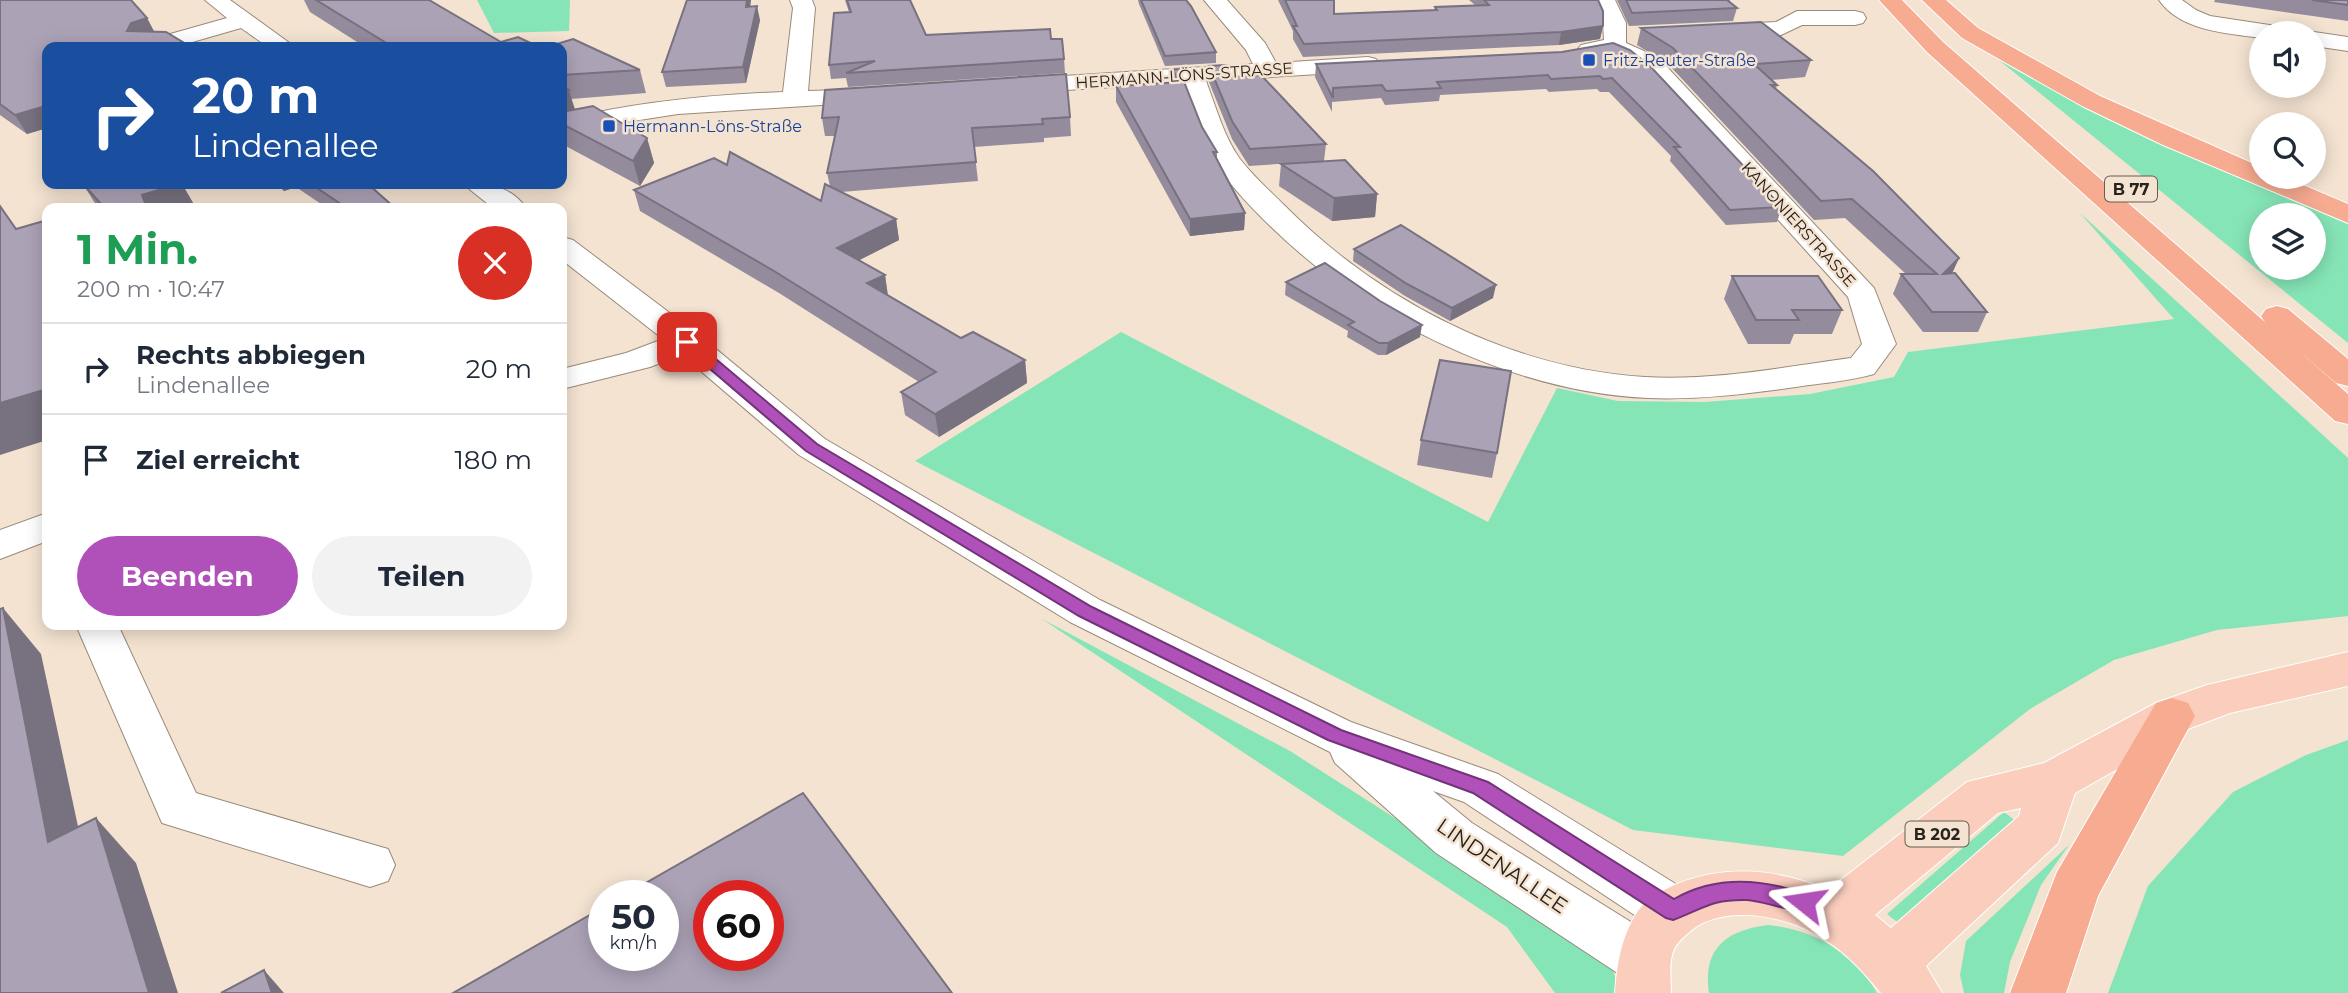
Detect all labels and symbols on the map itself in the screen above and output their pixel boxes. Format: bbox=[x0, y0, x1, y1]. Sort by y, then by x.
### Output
place label: Fritz-Reuter-Straße bbox=[1603, 51, 1756, 70]
marker: Fritz-Reuter-Straße bbox=[1581, 52, 1597, 68]
street label: HERMANN-LÖNS-STRASSE bbox=[1075, 57, 1293, 93]
place label: Hermann-Löns-Straße bbox=[623, 117, 802, 136]
marker: Hermann-Löns-Straße bbox=[601, 118, 617, 134]
street label: KANONIERSTRASSE bbox=[1738, 158, 1860, 291]
road number: B 77 bbox=[2105, 176, 2157, 202]
pin bbox=[657, 312, 717, 372]
street label: LINDENALLEE bbox=[1432, 813, 1572, 918]
road number: B 202 bbox=[1906, 821, 1968, 846]
position arrow bbox=[1767, 865, 1841, 939]
speed limit sign: 60 bbox=[693, 880, 784, 971]

